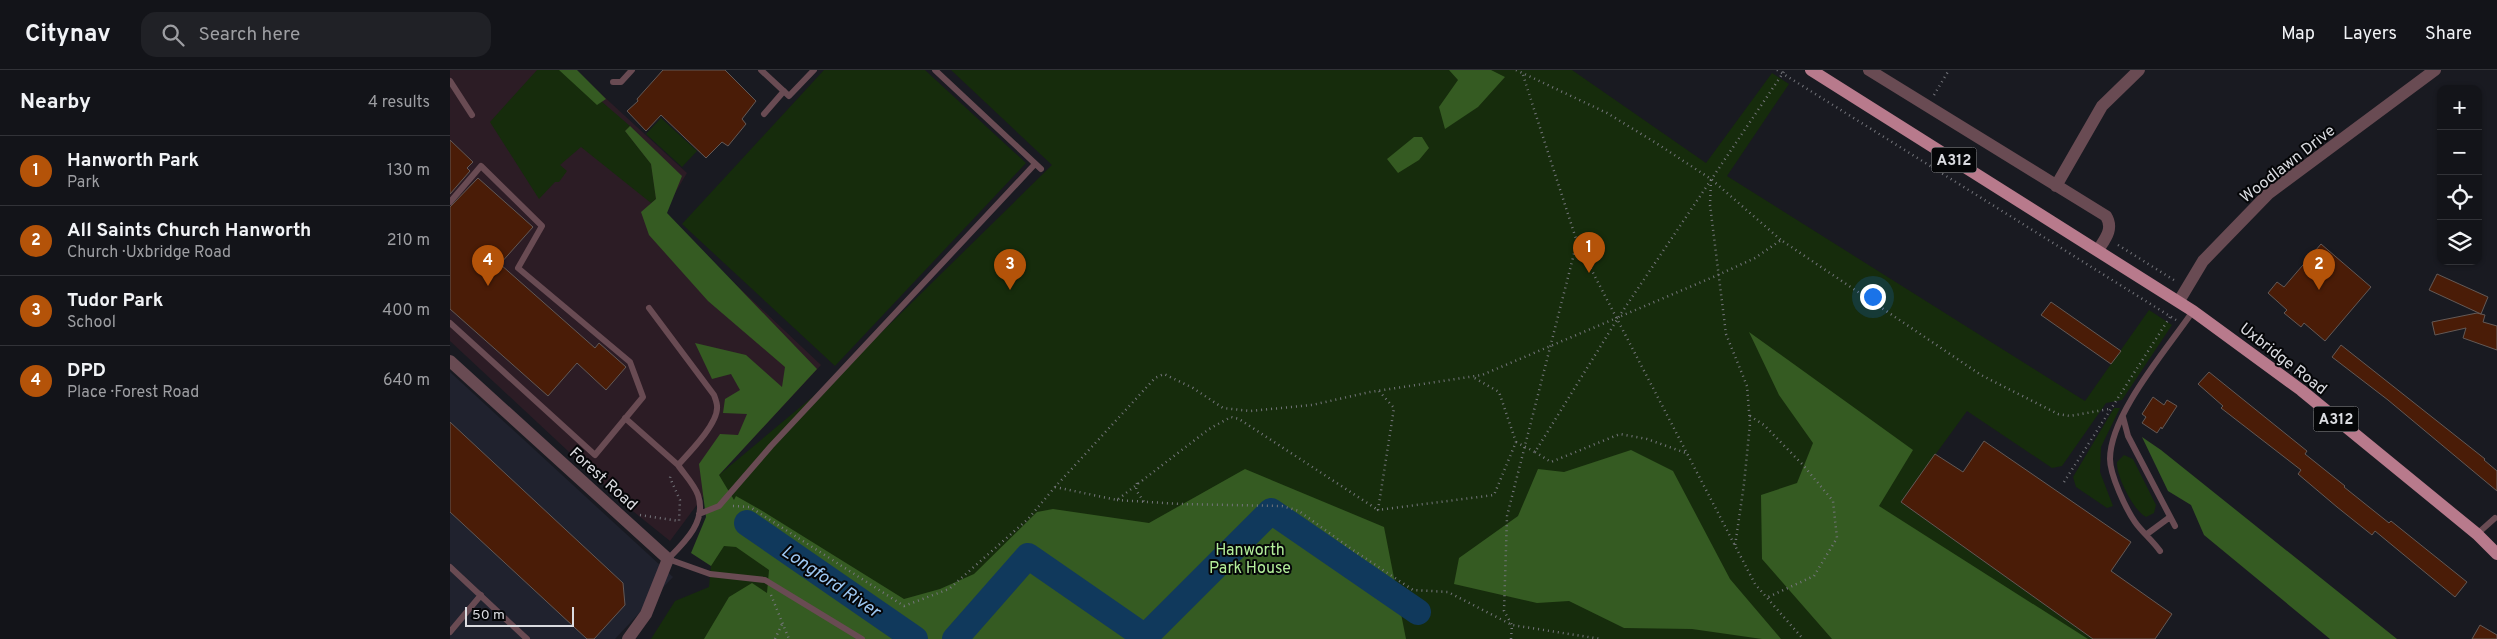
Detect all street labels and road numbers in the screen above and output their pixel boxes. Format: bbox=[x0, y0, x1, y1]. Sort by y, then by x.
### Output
street label: Woodlawn Drive bbox=[2237, 121, 2340, 208]
road number: A312 bbox=[1932, 148, 1976, 172]
street label: Uxbridge Road bbox=[2235, 319, 2330, 400]
road number: A312 bbox=[2314, 406, 2358, 432]
street label: Forest Road bbox=[564, 444, 641, 515]

